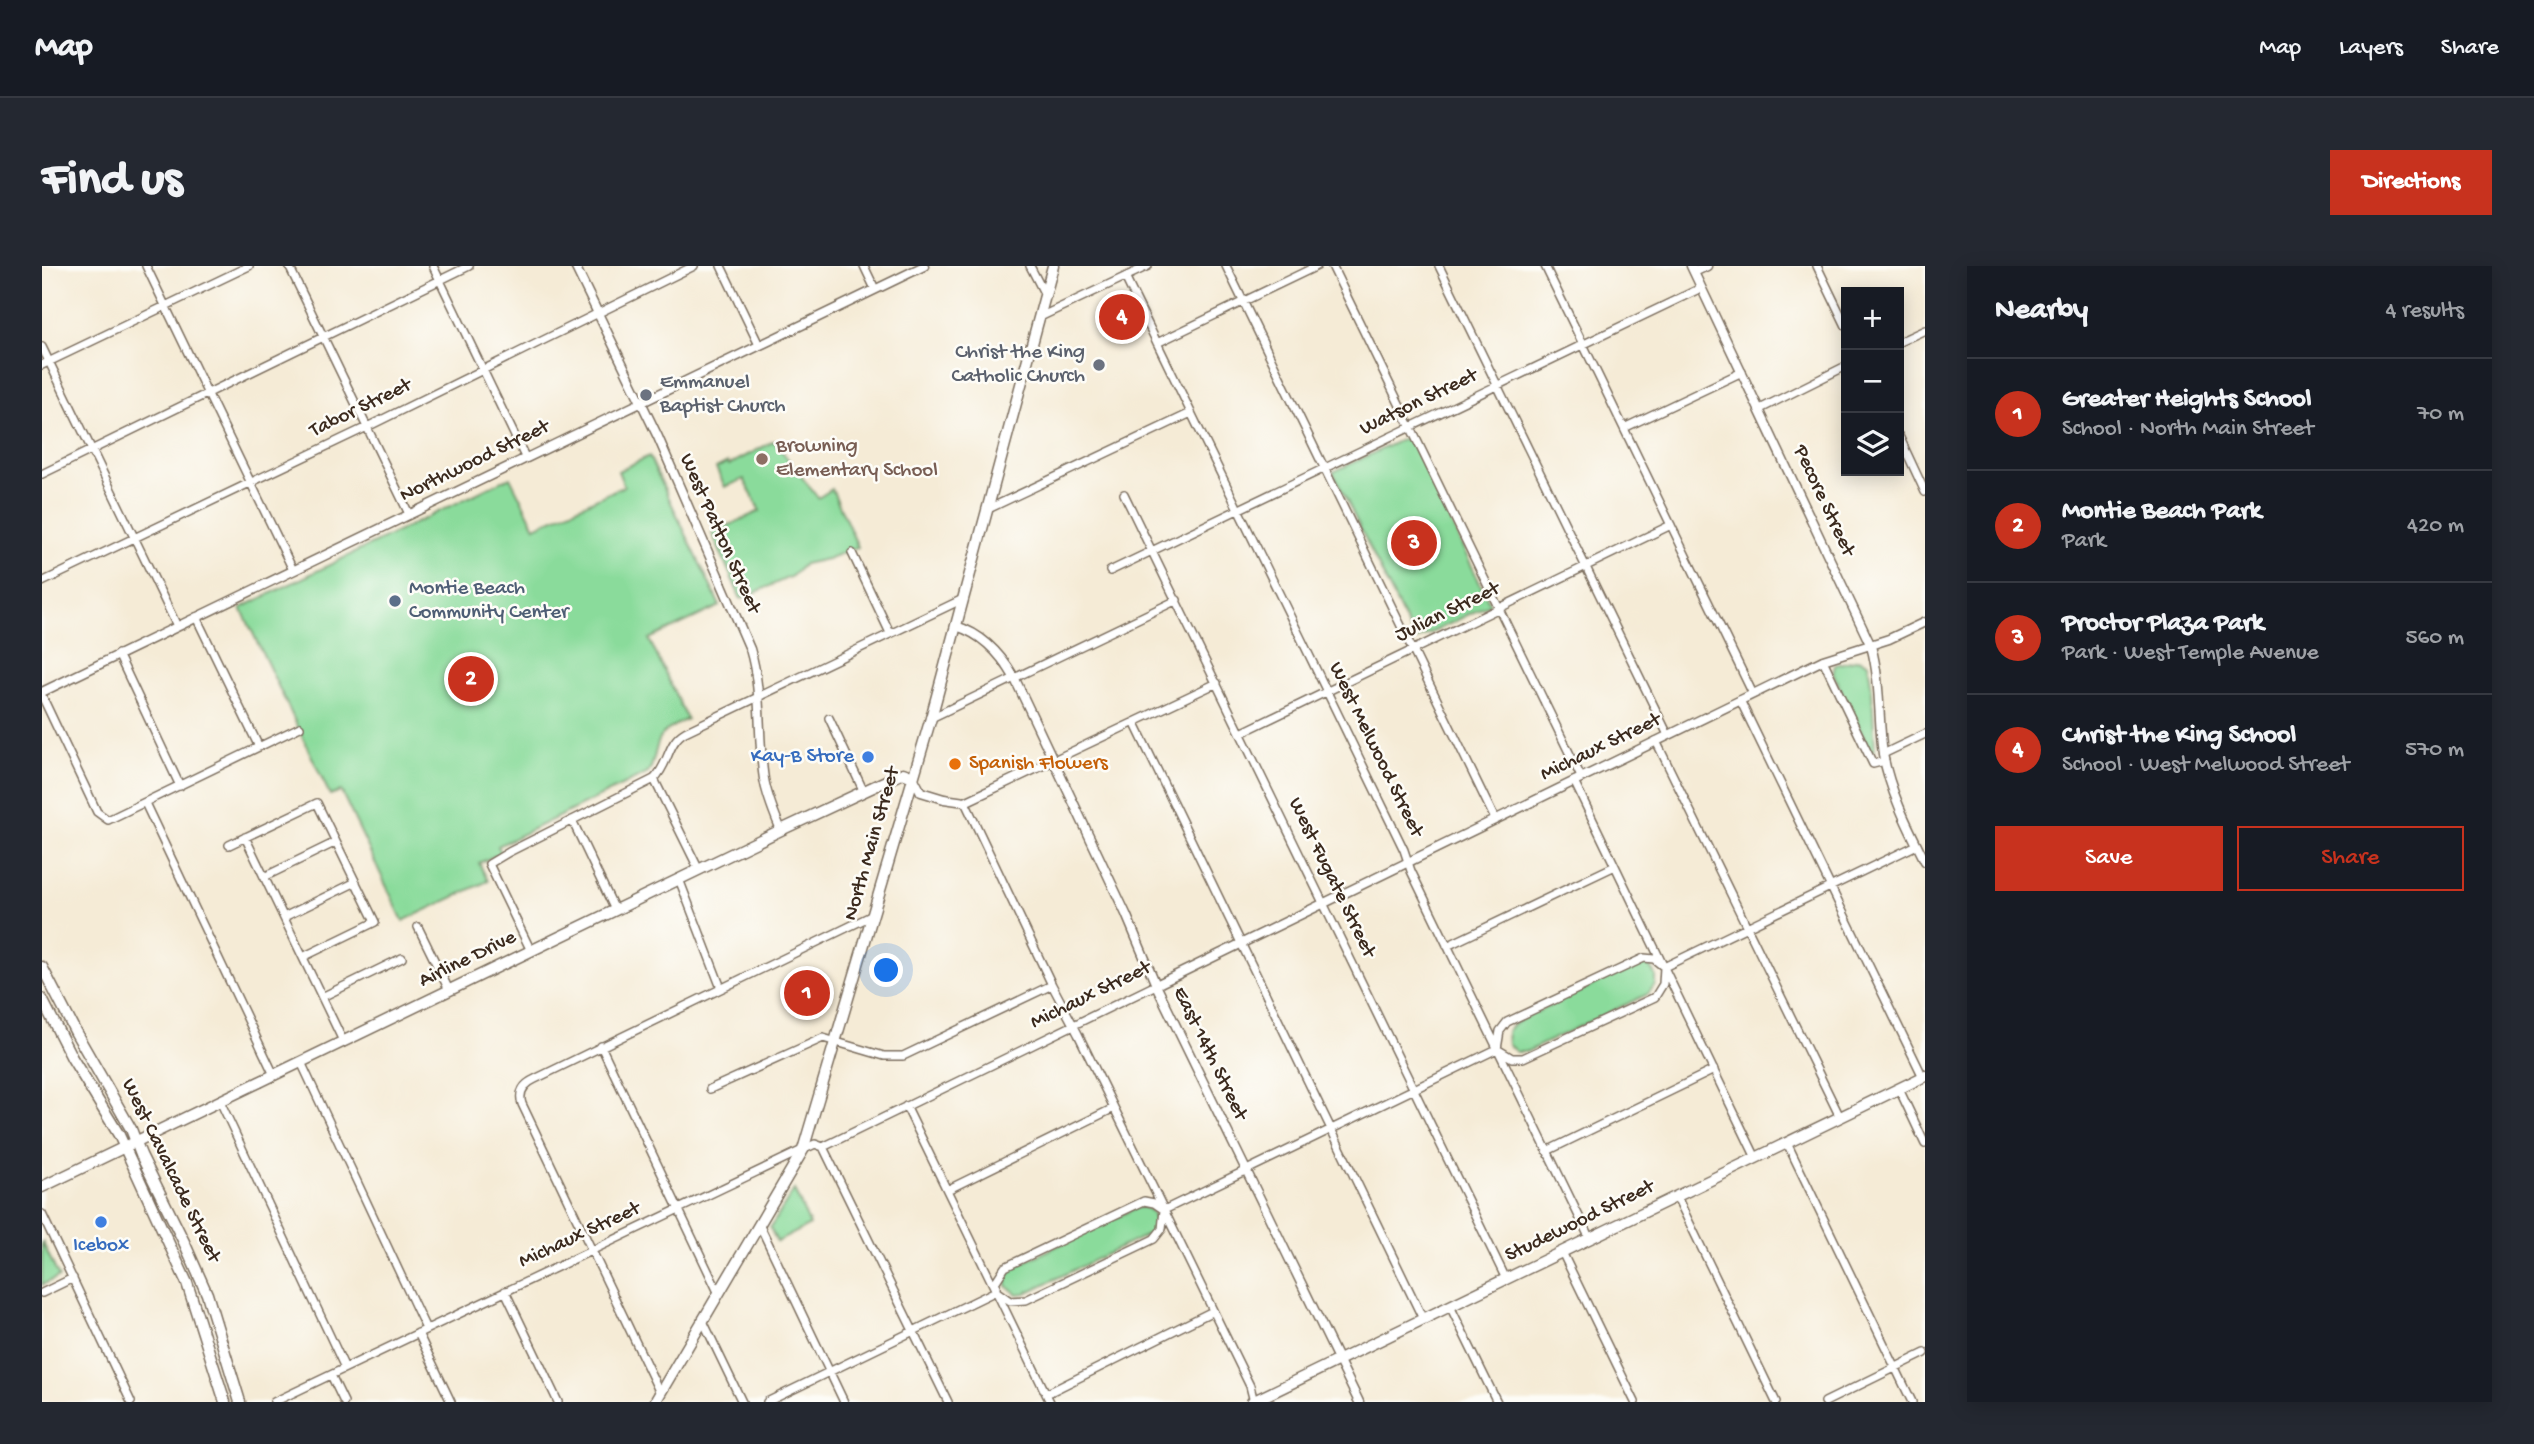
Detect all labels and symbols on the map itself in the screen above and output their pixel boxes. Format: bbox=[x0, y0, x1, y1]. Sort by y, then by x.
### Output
pin: 4 bbox=[1099, 291, 1145, 343]
place label: Christ the King Catholic Church bbox=[952, 341, 1085, 390]
marker: Christ the King Catholic Church bbox=[1091, 357, 1107, 373]
street label: Watson Street bbox=[1356, 363, 1484, 442]
place label: Emmanuel Baptist Church bbox=[659, 371, 786, 420]
street label: Tabor Street bbox=[305, 373, 418, 445]
marker: Emmanuel Baptist Church bbox=[638, 387, 654, 403]
street label: Northwood Street bbox=[396, 414, 556, 509]
place label: Browning Elementary School bbox=[775, 435, 938, 484]
street label: Pecore Street bbox=[1786, 441, 1861, 563]
street label: West Patton Street bbox=[673, 450, 766, 620]
marker: Browning Elementary School bbox=[754, 451, 770, 467]
pin: 3 bbox=[1391, 517, 1437, 569]
street label: Julian Street bbox=[1392, 576, 1506, 649]
place label: Montie Beach Community Center bbox=[409, 577, 570, 626]
marker: Montie Beach Community Center bbox=[387, 593, 403, 609]
pin: 2 bbox=[448, 653, 494, 705]
street label: West Melwood Street bbox=[1322, 659, 1429, 844]
street label: Michaux Street bbox=[1537, 707, 1668, 788]
place label: Kay-B Store bbox=[751, 745, 855, 770]
marker: Kay-B Store bbox=[860, 749, 876, 765]
place label: Spanish Flowers bbox=[969, 752, 1109, 777]
marker: Spanish Flowers bbox=[947, 756, 963, 772]
street label: North Main Street bbox=[839, 762, 908, 924]
street label: West Fugate Street bbox=[1282, 794, 1382, 964]
street label: Airline Drive bbox=[415, 925, 522, 994]
your location bbox=[869, 953, 903, 987]
street label: Michaux Street bbox=[1027, 955, 1158, 1036]
pin: 1 bbox=[784, 967, 830, 1019]
street label: East 14th Street bbox=[1166, 983, 1253, 1127]
street label: West Cavalcade Street bbox=[115, 1075, 226, 1269]
street label: Studewood Street bbox=[1501, 1174, 1661, 1269]
street label: Michaux Street bbox=[515, 1196, 647, 1275]
marker: Icebox bbox=[93, 1214, 109, 1230]
place label: Icebox bbox=[73, 1234, 129, 1259]

